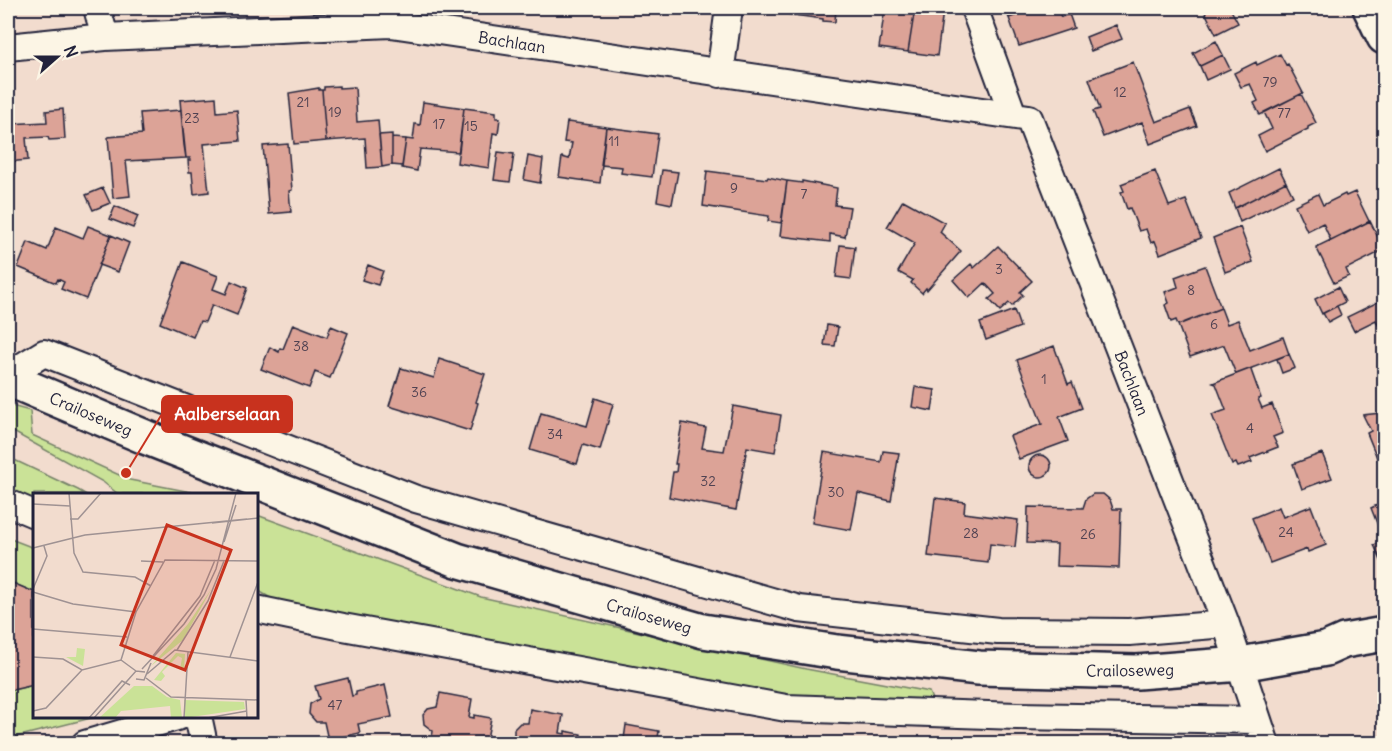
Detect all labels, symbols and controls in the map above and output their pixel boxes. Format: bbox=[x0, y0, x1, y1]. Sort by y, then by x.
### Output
north arrow bbox=[27, 27, 87, 87]
street label: Bachlaan bbox=[477, 27, 547, 57]
text: N bbox=[60, 43, 82, 60]
house number: 79 bbox=[1263, 73, 1277, 91]
house number: 12 bbox=[1113, 83, 1127, 101]
house number: 21 bbox=[296, 93, 310, 111]
house number: 19 bbox=[328, 103, 342, 121]
house number: 77 bbox=[1277, 104, 1291, 122]
house number: 23 bbox=[184, 109, 200, 127]
house number: 17 bbox=[433, 115, 445, 133]
house number: 15 bbox=[464, 117, 478, 135]
house number: 11 bbox=[608, 132, 620, 150]
house number: 9 bbox=[730, 179, 738, 197]
house number: 7 bbox=[801, 185, 808, 203]
house number: 3 bbox=[995, 260, 1003, 278]
house number: 8 bbox=[1187, 281, 1195, 299]
house number: 6 bbox=[1210, 315, 1218, 333]
house number: 38 bbox=[293, 337, 309, 355]
street label: Bachlaan bbox=[1110, 348, 1154, 418]
house number: 1 bbox=[1041, 370, 1047, 388]
house number: 36 bbox=[411, 383, 427, 401]
street label: Crailoseweg bbox=[47, 388, 135, 440]
callout: Aalberselaan bbox=[162, 396, 292, 432]
text: Aalberselaan bbox=[174, 402, 280, 425]
house number: 4 bbox=[1246, 419, 1254, 437]
house number: 34 bbox=[547, 425, 563, 443]
house number: 32 bbox=[700, 472, 716, 490]
house number: 30 bbox=[827, 483, 845, 501]
inset map bbox=[33, 493, 258, 718]
house number: 24 bbox=[1278, 523, 1294, 541]
house number: 28 bbox=[963, 524, 979, 542]
house number: 26 bbox=[1080, 525, 1096, 543]
street label: Crailoseweg bbox=[604, 594, 694, 638]
street label: Crailoseweg bbox=[1086, 659, 1174, 681]
house number: 47 bbox=[328, 696, 343, 714]

